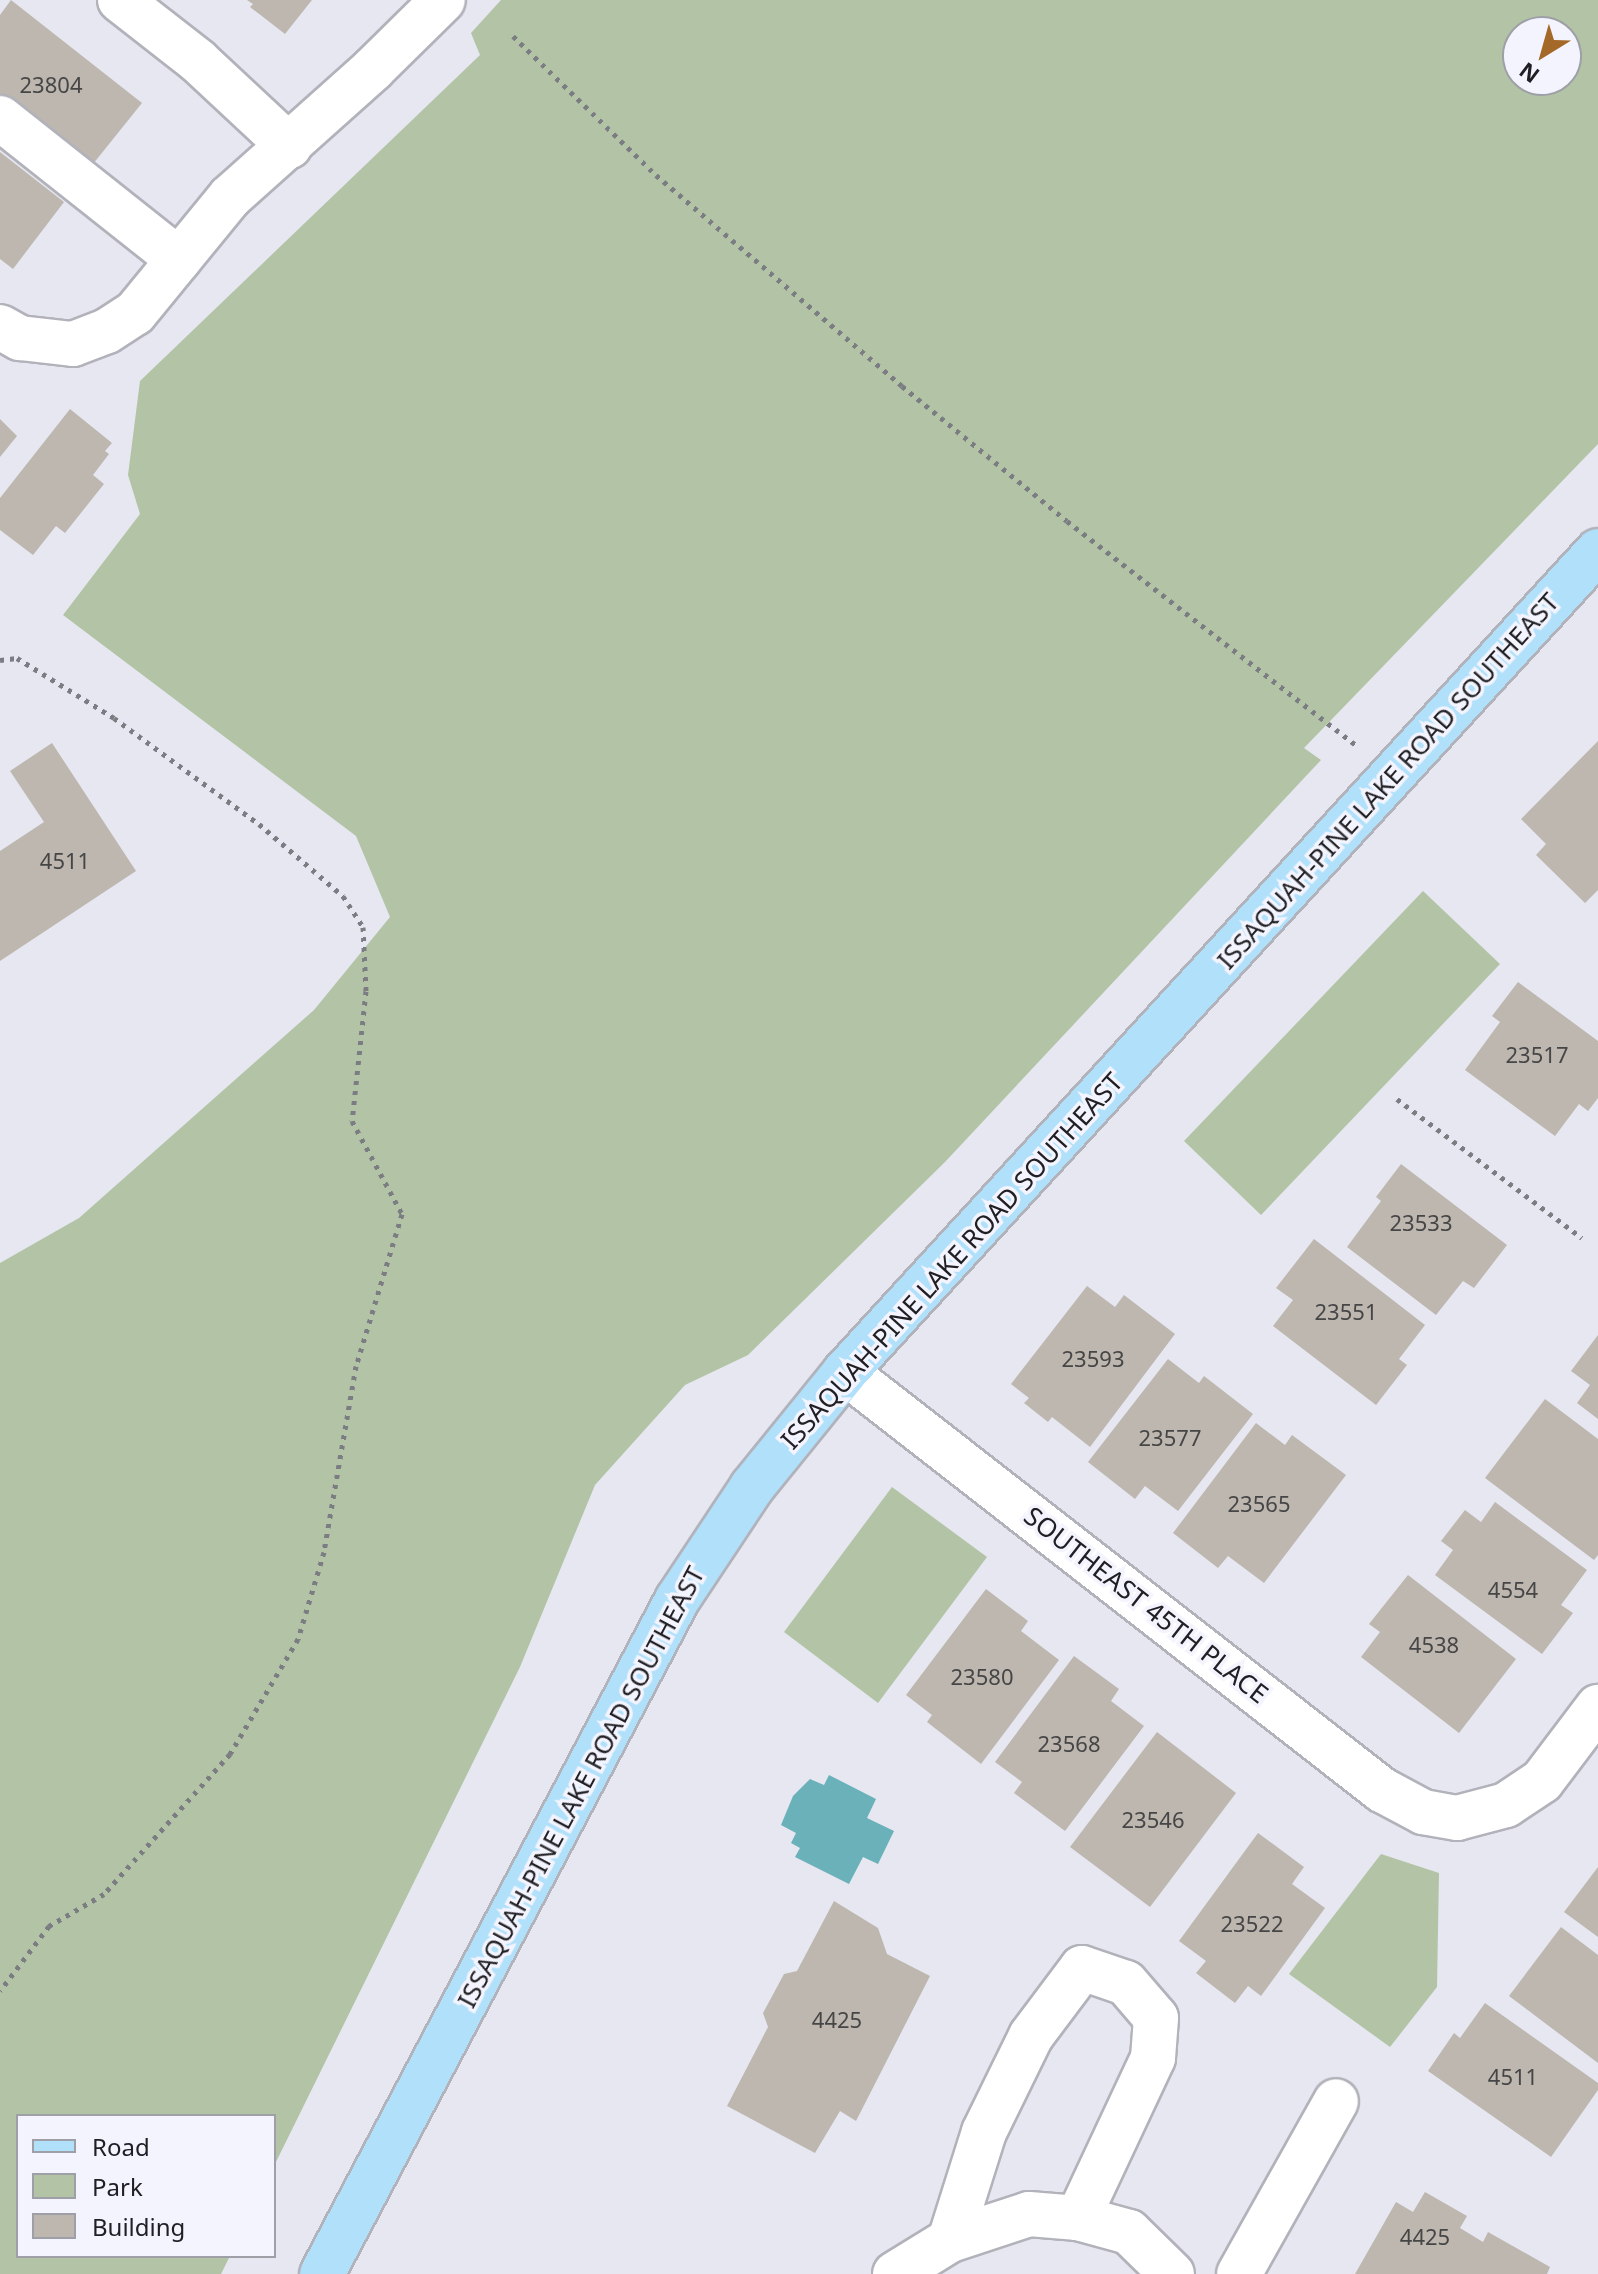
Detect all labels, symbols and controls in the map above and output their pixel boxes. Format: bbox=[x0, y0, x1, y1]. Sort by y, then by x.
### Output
north arrow bbox=[1502, 16, 1582, 96]
text: N bbox=[1513, 56, 1545, 91]
house number: 23804 bbox=[20, 72, 82, 98]
street label: ISSAQUAH-PINE LAKE ROAD SOUTHEAST bbox=[1211, 587, 1565, 975]
house number: 4511 bbox=[40, 848, 90, 874]
house number: 23517 bbox=[1506, 1042, 1568, 1068]
street label: ISSAQUAH-PINE LAKE ROAD SOUTHEAST bbox=[775, 1067, 1129, 1455]
house number: 23533 bbox=[1390, 1210, 1452, 1236]
house number: 23551 bbox=[1315, 1299, 1377, 1325]
house number: 23593 bbox=[1062, 1346, 1124, 1372]
house number: 23577 bbox=[1139, 1425, 1201, 1451]
house number: 23565 bbox=[1228, 1491, 1290, 1517]
street label: SOUTHEAST 45TH PLACE bbox=[1018, 1500, 1274, 1710]
street label: ISSAQUAH-PINE LAKE ROAD SOUTHEAST bbox=[451, 1561, 711, 2013]
house number: 4554 bbox=[1488, 1577, 1538, 1603]
house number: 4538 bbox=[1409, 1632, 1459, 1658]
house number: 23580 bbox=[951, 1664, 1013, 1690]
house number: 23568 bbox=[1038, 1731, 1100, 1757]
house number: 23546 bbox=[1122, 1807, 1184, 1833]
house number: 23522 bbox=[1221, 1911, 1283, 1937]
house number: 4425 bbox=[812, 2007, 862, 2033]
house number: 4511 bbox=[1488, 2064, 1538, 2090]
legend bbox=[16, 2114, 276, 2258]
text: Road bbox=[92, 2130, 150, 2163]
text: Park bbox=[92, 2170, 143, 2203]
text: Building bbox=[92, 2210, 185, 2243]
house number: 4425 bbox=[1400, 2224, 1450, 2250]

